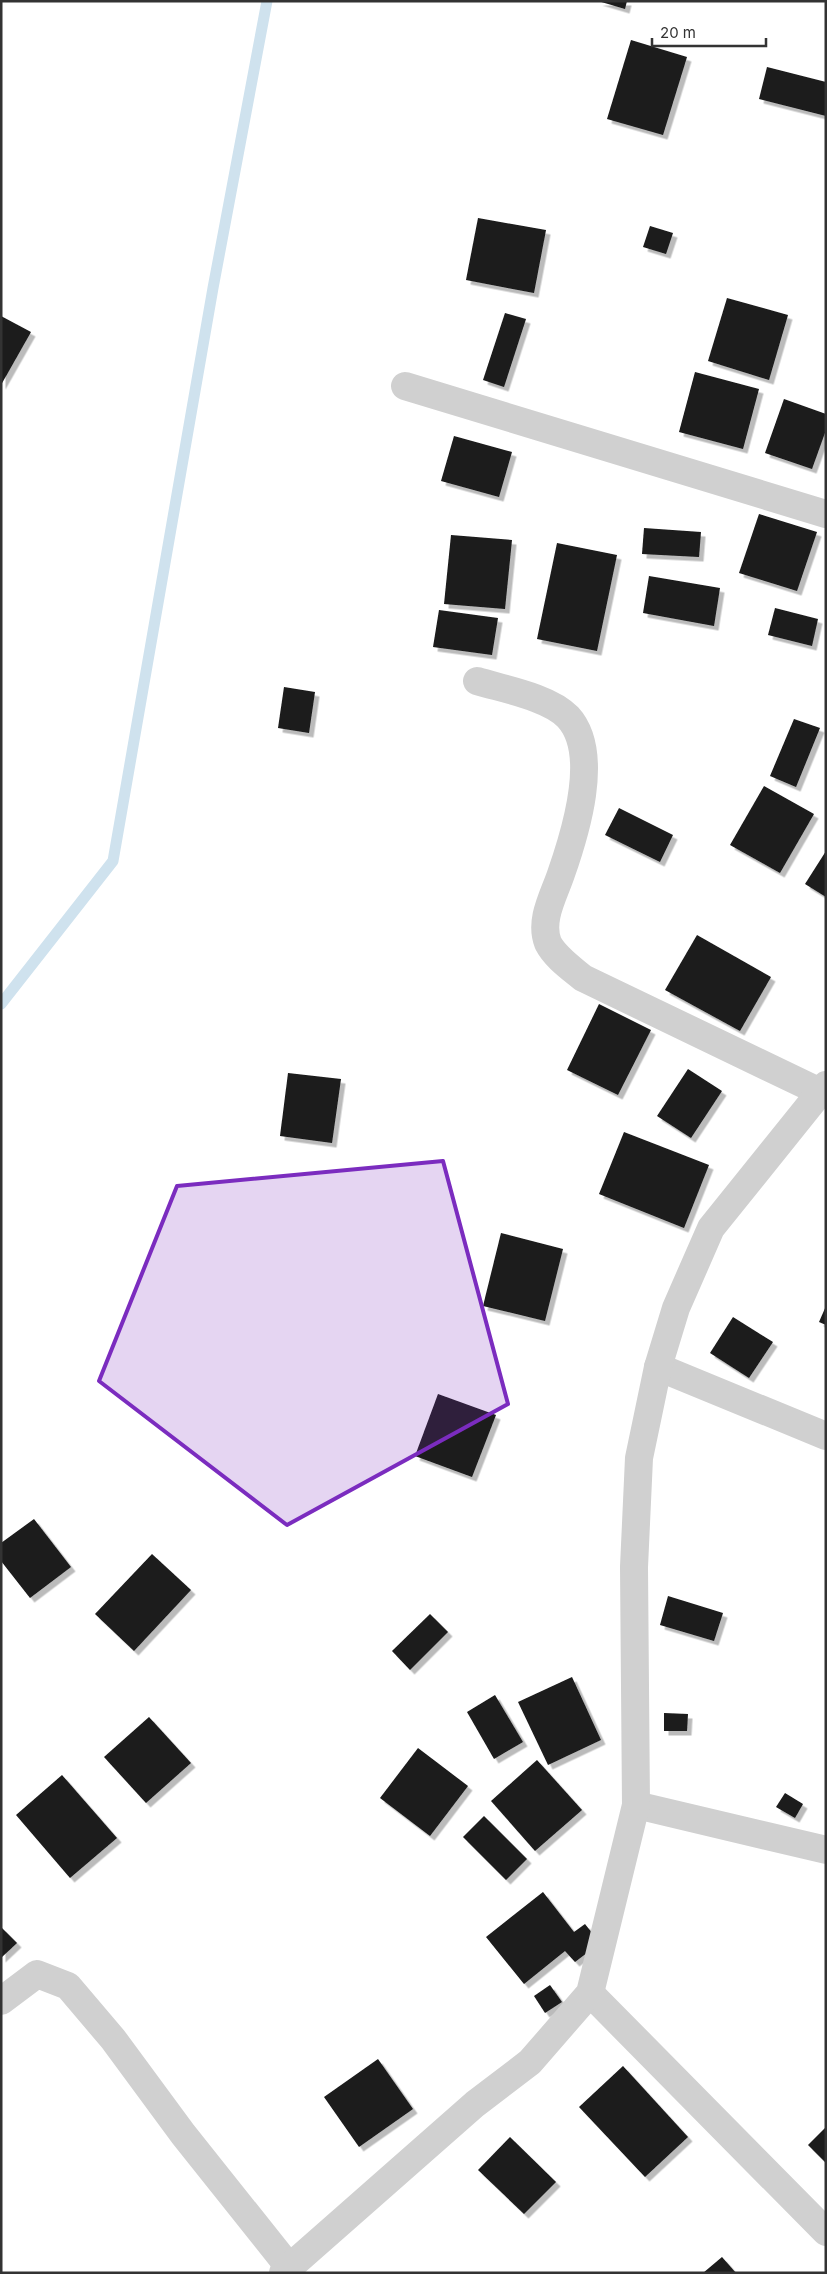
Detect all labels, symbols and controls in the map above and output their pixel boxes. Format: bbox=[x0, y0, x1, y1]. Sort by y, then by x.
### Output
scale bar bbox=[652, 15, 766, 47]
text: 20 m bbox=[660, 23, 696, 42]

